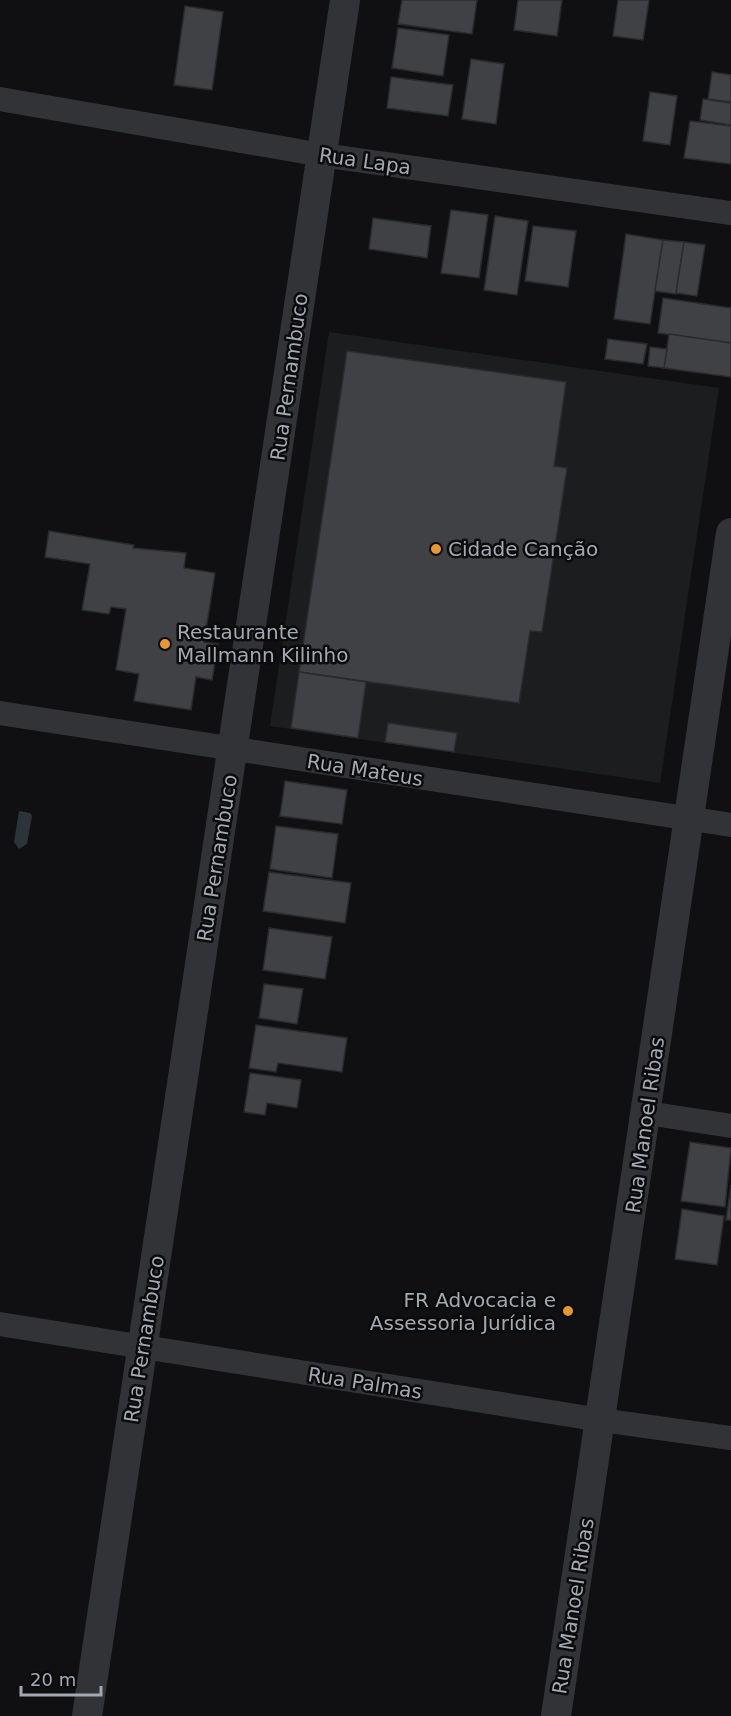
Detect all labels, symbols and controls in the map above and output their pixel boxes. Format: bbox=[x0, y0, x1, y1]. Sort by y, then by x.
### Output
street label: Rua Lapa bbox=[317, 143, 413, 179]
street label: Rua Pernambuco bbox=[265, 292, 313, 462]
place label: Cidade Canção bbox=[448, 537, 598, 561]
marker: Cidade Canção bbox=[429, 542, 443, 556]
place label: Restaurante Mallmann Kilinho bbox=[177, 620, 348, 667]
marker: Restaurante Mallmann Kilinho bbox=[158, 637, 172, 651]
street label: Rua Mateus bbox=[305, 749, 425, 791]
street label: Rua Pernambuco bbox=[192, 773, 242, 943]
street label: Rua Manoel Ribas bbox=[621, 1035, 669, 1215]
street label: Rua Pernambuco bbox=[119, 1254, 169, 1424]
place label: FR Advocacia e Assessoria Jurídica bbox=[370, 1288, 556, 1335]
marker: FR Advocacia e Assessoria Jurídica bbox=[561, 1304, 575, 1318]
street label: Rua Palmas bbox=[306, 1362, 424, 1404]
street label: Rua Manoel Ribas bbox=[547, 1516, 599, 1696]
scale bar bbox=[21, 1659, 100, 1697]
text: 20 m bbox=[30, 1669, 76, 1690]

